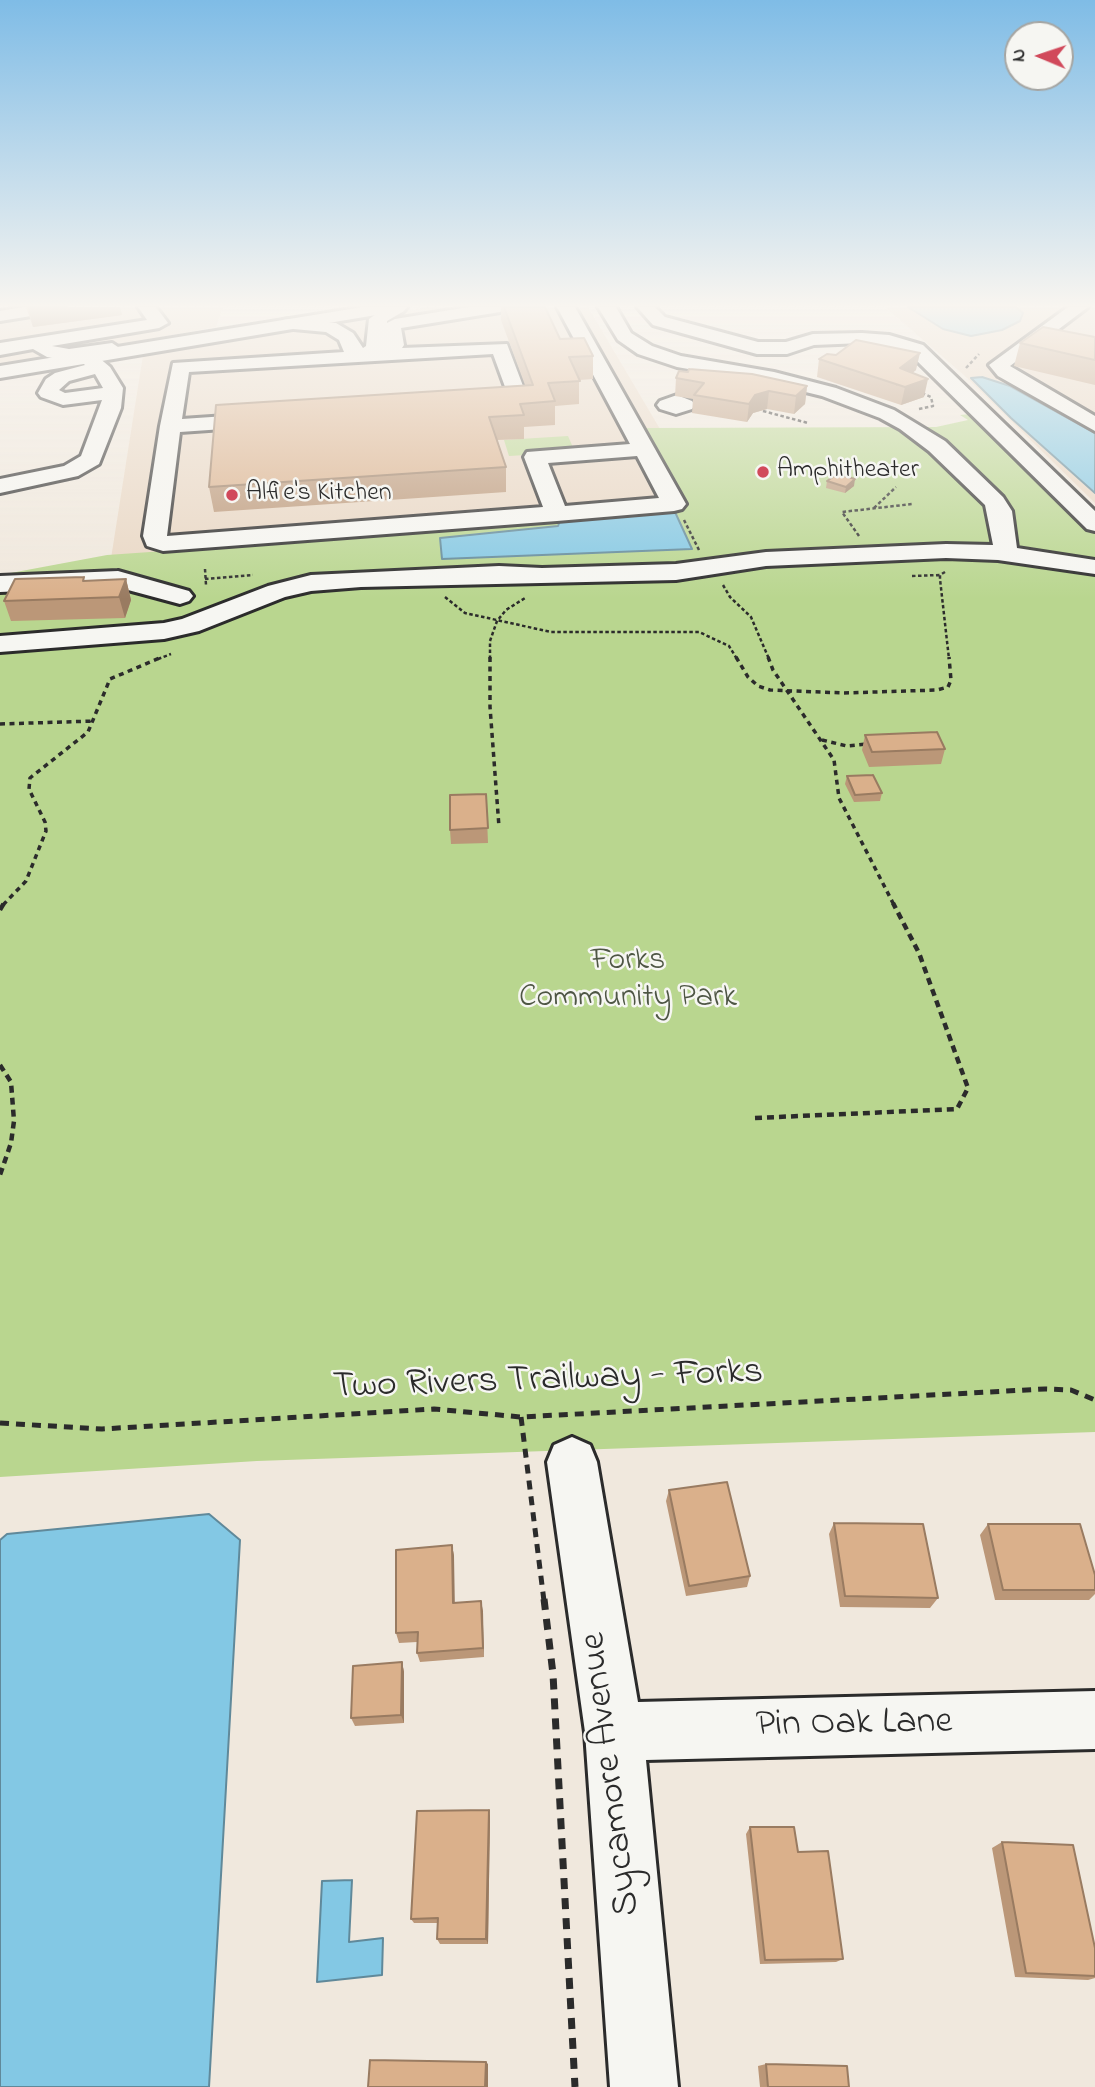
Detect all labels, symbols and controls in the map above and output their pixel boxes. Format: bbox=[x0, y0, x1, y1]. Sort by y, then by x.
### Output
north arrow bbox=[1004, 21, 1074, 91]
text: N bbox=[1006, 48, 1033, 62]
place label: Amphitheater bbox=[777, 456, 919, 488]
marker: Amphitheater bbox=[755, 464, 771, 480]
place label: Alfie's Kitchen bbox=[246, 479, 392, 511]
marker: Alfie's Kitchen bbox=[224, 487, 240, 503]
park label: Forks Community Park bbox=[519, 944, 737, 1019]
street label: Two Rivers Trailway - Forks bbox=[332, 1352, 764, 1412]
street label: Sycamore Avenue bbox=[573, 1630, 653, 1918]
street label: Pin Oak Lane bbox=[755, 1701, 953, 1751]

